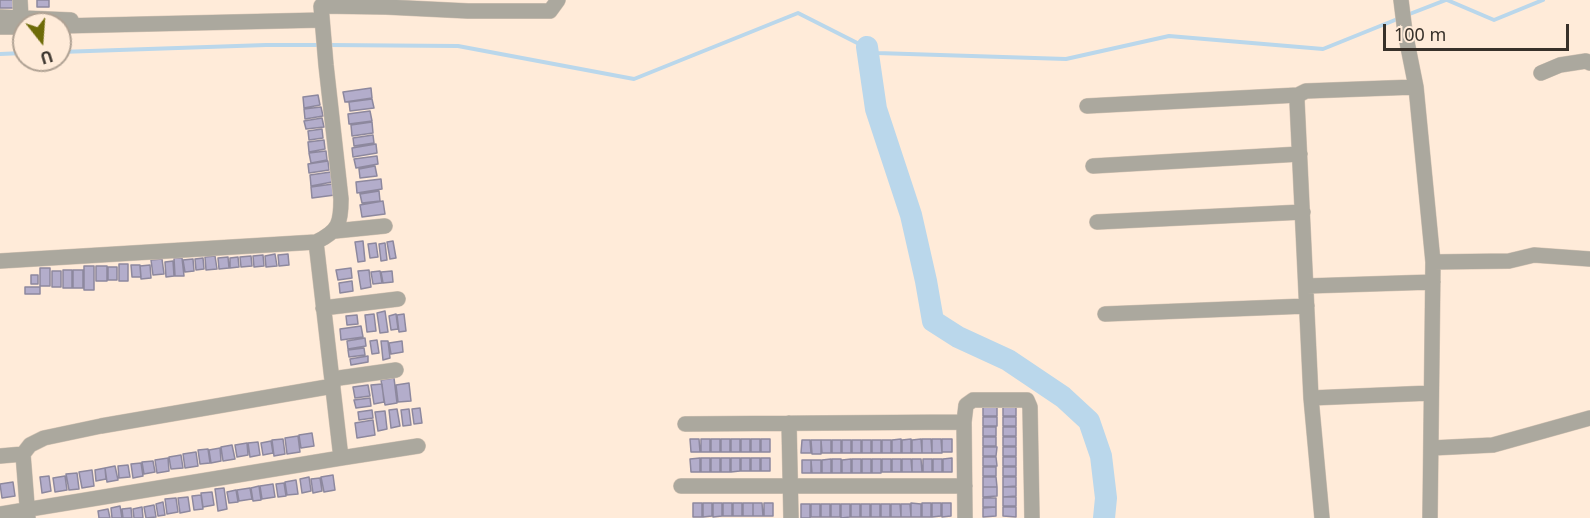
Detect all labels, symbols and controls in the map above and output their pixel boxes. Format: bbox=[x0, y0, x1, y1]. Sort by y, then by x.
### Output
north arrow bbox=[12, 12, 72, 72]
scale bar bbox=[1386, 12, 1572, 50]
text: 100 m bbox=[1394, 22, 1446, 46]
text: U bbox=[38, 45, 56, 70]

